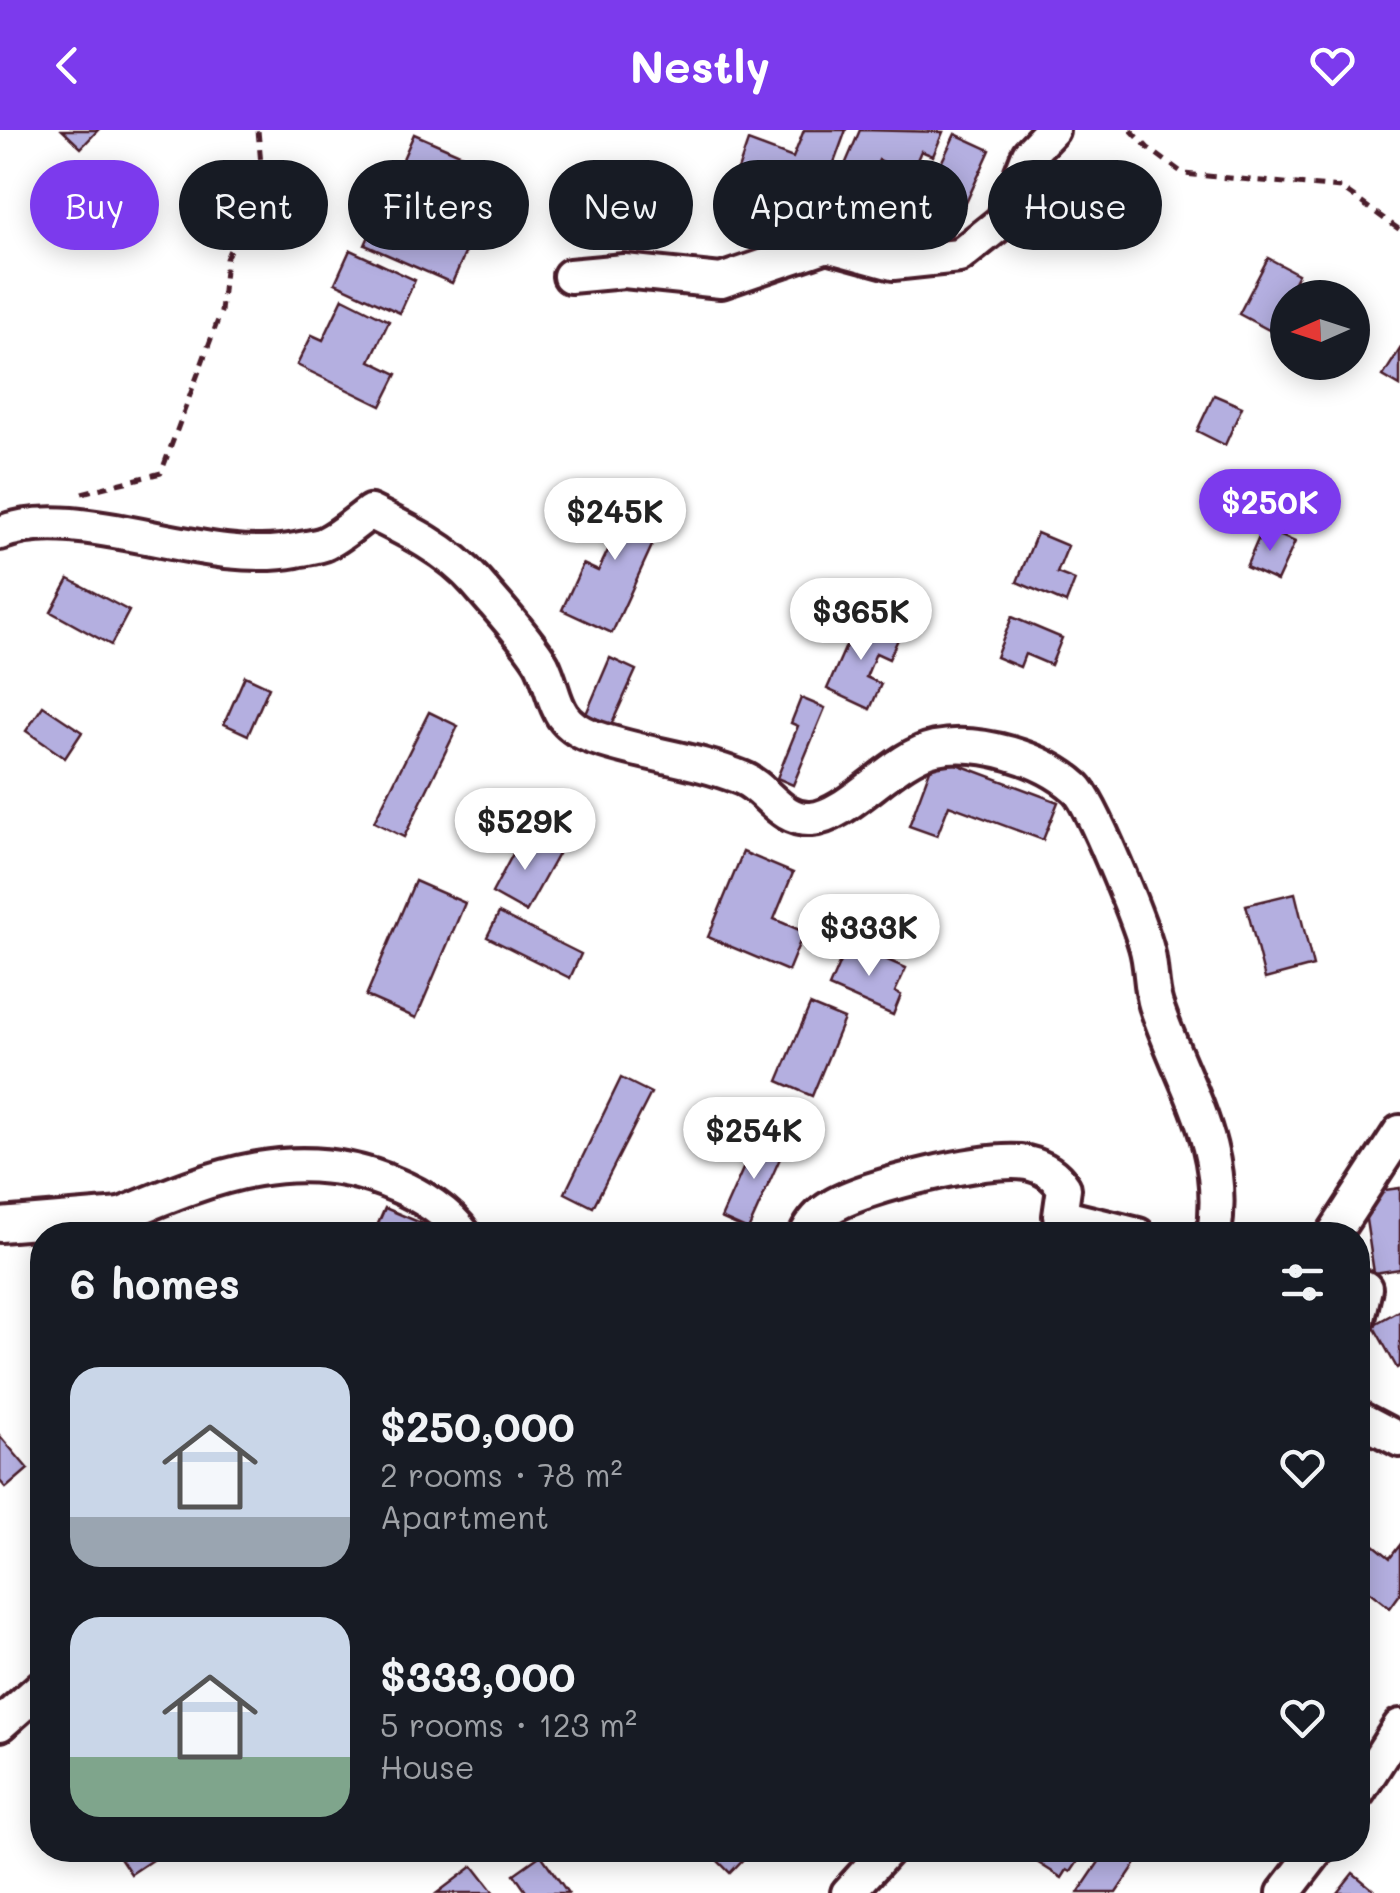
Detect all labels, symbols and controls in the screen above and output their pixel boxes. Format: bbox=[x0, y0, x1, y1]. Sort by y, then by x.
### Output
text: Nestly bbox=[630, 36, 770, 94]
icon: back bbox=[40, 38, 95, 93]
icon: heart bbox=[1305, 38, 1360, 93]
chip: Buy bbox=[30, 160, 159, 250]
chip: Rent bbox=[179, 160, 328, 250]
chip: Filters bbox=[348, 160, 529, 250]
chip: New bbox=[549, 160, 693, 250]
chip: Apartment bbox=[713, 160, 968, 250]
chip: House bbox=[988, 160, 1162, 250]
north arrow bbox=[1270, 280, 1370, 380]
map controls bbox=[1270, 280, 1370, 380]
pin: $250K bbox=[1200, 469, 1340, 554]
pin: $245K bbox=[545, 478, 685, 563]
text: $250K bbox=[1221, 480, 1319, 522]
text: $245K bbox=[566, 489, 664, 531]
pin: $365K bbox=[791, 578, 931, 663]
text: $365K bbox=[812, 589, 910, 631]
pin: $529K bbox=[455, 788, 595, 873]
text: $529K bbox=[477, 799, 573, 841]
pin: $333K bbox=[799, 894, 939, 979]
text: $333K bbox=[820, 905, 918, 947]
pin: $254K bbox=[684, 1097, 824, 1182]
text: $254K bbox=[705, 1108, 803, 1150]
text: 6 homes bbox=[70, 1255, 240, 1310]
icon: filters bbox=[1275, 1255, 1330, 1310]
text: $250,000 bbox=[380, 1398, 575, 1453]
icon: home bbox=[150, 1407, 270, 1527]
icon: heart bbox=[1275, 1440, 1330, 1495]
text: 2 rooms · 78 m² bbox=[380, 1453, 623, 1495]
text: Apartment bbox=[380, 1495, 549, 1537]
text: $333,000 bbox=[380, 1648, 575, 1703]
icon: home bbox=[150, 1657, 270, 1777]
icon: heart bbox=[1275, 1690, 1330, 1745]
text: 5 rooms · 123 m² bbox=[380, 1703, 637, 1745]
text: House bbox=[380, 1745, 475, 1787]

